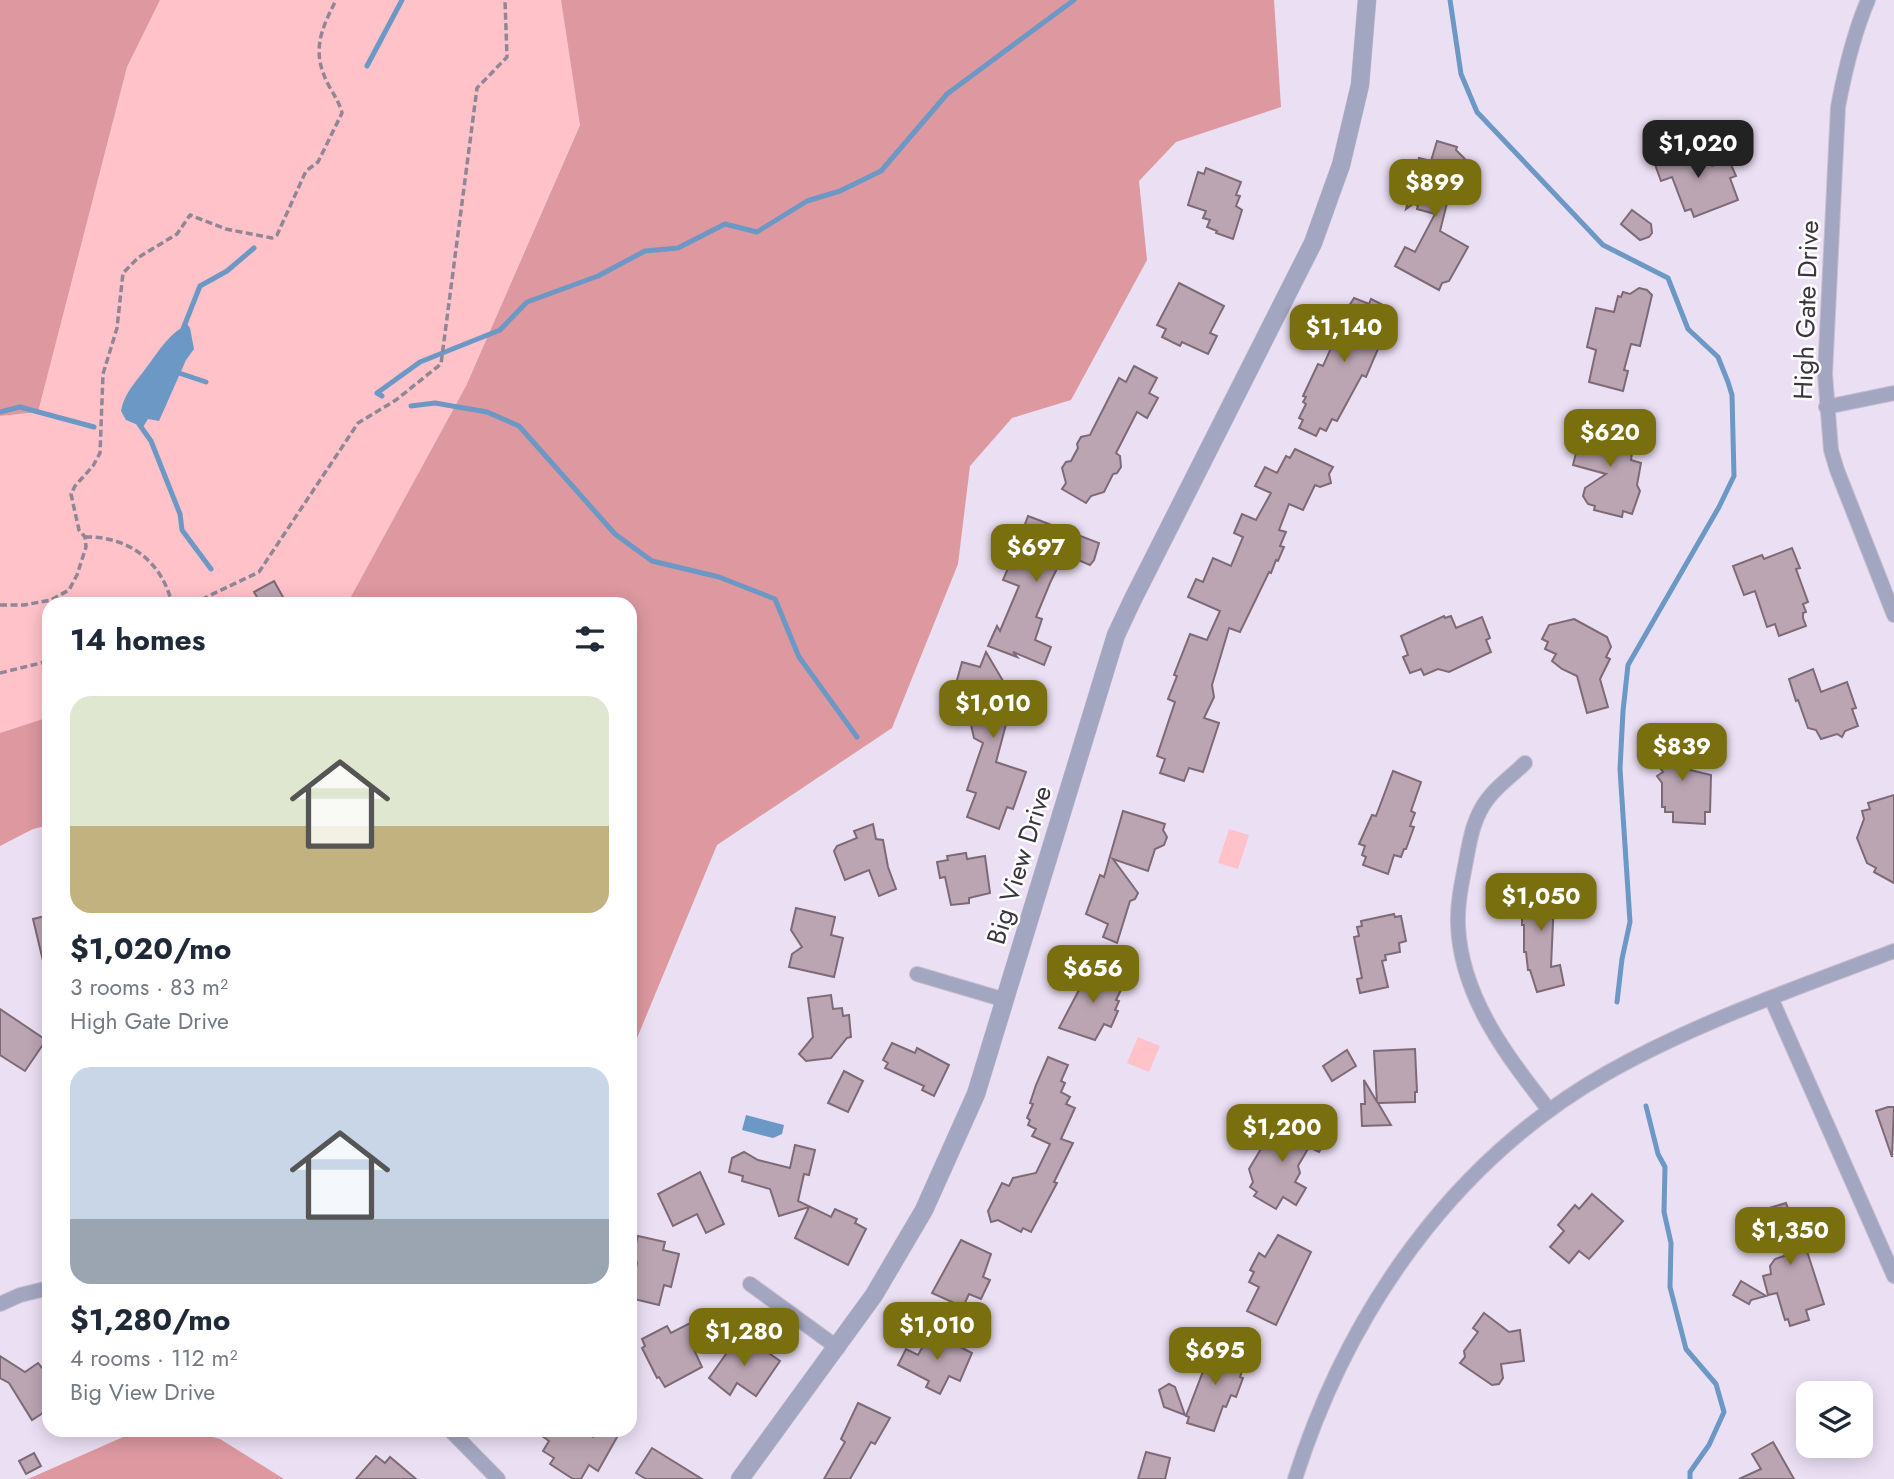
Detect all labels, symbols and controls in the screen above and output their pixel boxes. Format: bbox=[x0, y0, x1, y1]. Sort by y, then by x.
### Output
pin: $1,020 bbox=[1641, 120, 1755, 180]
text: $1,020 bbox=[1658, 126, 1738, 160]
pin: $899 bbox=[1394, 160, 1476, 219]
text: $899 bbox=[1405, 165, 1465, 199]
street label: High Gate Drive bbox=[1784, 220, 1828, 400]
pin: $1,140 bbox=[1287, 304, 1401, 364]
text: $1,140 bbox=[1306, 310, 1382, 344]
pin: $620 bbox=[1569, 410, 1651, 469]
text: $620 bbox=[1580, 415, 1640, 449]
pin: $697 bbox=[995, 524, 1077, 584]
text: $697 bbox=[1007, 530, 1065, 564]
text: 14 homes bbox=[70, 618, 205, 661]
icon: filters bbox=[571, 620, 609, 658]
pin: $1,010 bbox=[936, 680, 1050, 740]
text: $1,010 bbox=[955, 686, 1031, 720]
pin: $839 bbox=[1641, 724, 1723, 783]
text: $839 bbox=[1653, 729, 1711, 763]
icon: home bbox=[277, 741, 403, 867]
street label: Big View Drive bbox=[977, 781, 1061, 949]
pin: $1,050 bbox=[1484, 874, 1598, 933]
text: $1,050 bbox=[1502, 879, 1580, 913]
text: $1,020/mo bbox=[70, 927, 232, 970]
pin: $656 bbox=[1052, 946, 1134, 1005]
text: $656 bbox=[1063, 951, 1123, 985]
text: 3 rooms · 83 m² bbox=[70, 970, 228, 1004]
text: High Gate Drive bbox=[70, 1004, 229, 1038]
pin: $1,200 bbox=[1225, 1104, 1339, 1164]
text: $1,200 bbox=[1242, 1110, 1322, 1144]
icon: home bbox=[277, 1112, 403, 1238]
pin: $1,350 bbox=[1733, 1208, 1847, 1267]
text: $1,350 bbox=[1751, 1213, 1829, 1247]
text: $1,280/mo bbox=[70, 1298, 230, 1341]
pin: $1,010 bbox=[880, 1302, 994, 1362]
pin: $1,280 bbox=[687, 1308, 801, 1368]
text: $1,010 bbox=[899, 1308, 975, 1342]
text: $1,280 bbox=[705, 1314, 783, 1348]
pin: $695 bbox=[1174, 1328, 1256, 1387]
text: $695 bbox=[1185, 1333, 1245, 1367]
text: 4 rooms · 112 m² bbox=[70, 1341, 237, 1375]
text: Big View Drive bbox=[70, 1375, 215, 1409]
map controls bbox=[1796, 1381, 1873, 1458]
button: layers bbox=[1796, 1381, 1873, 1458]

